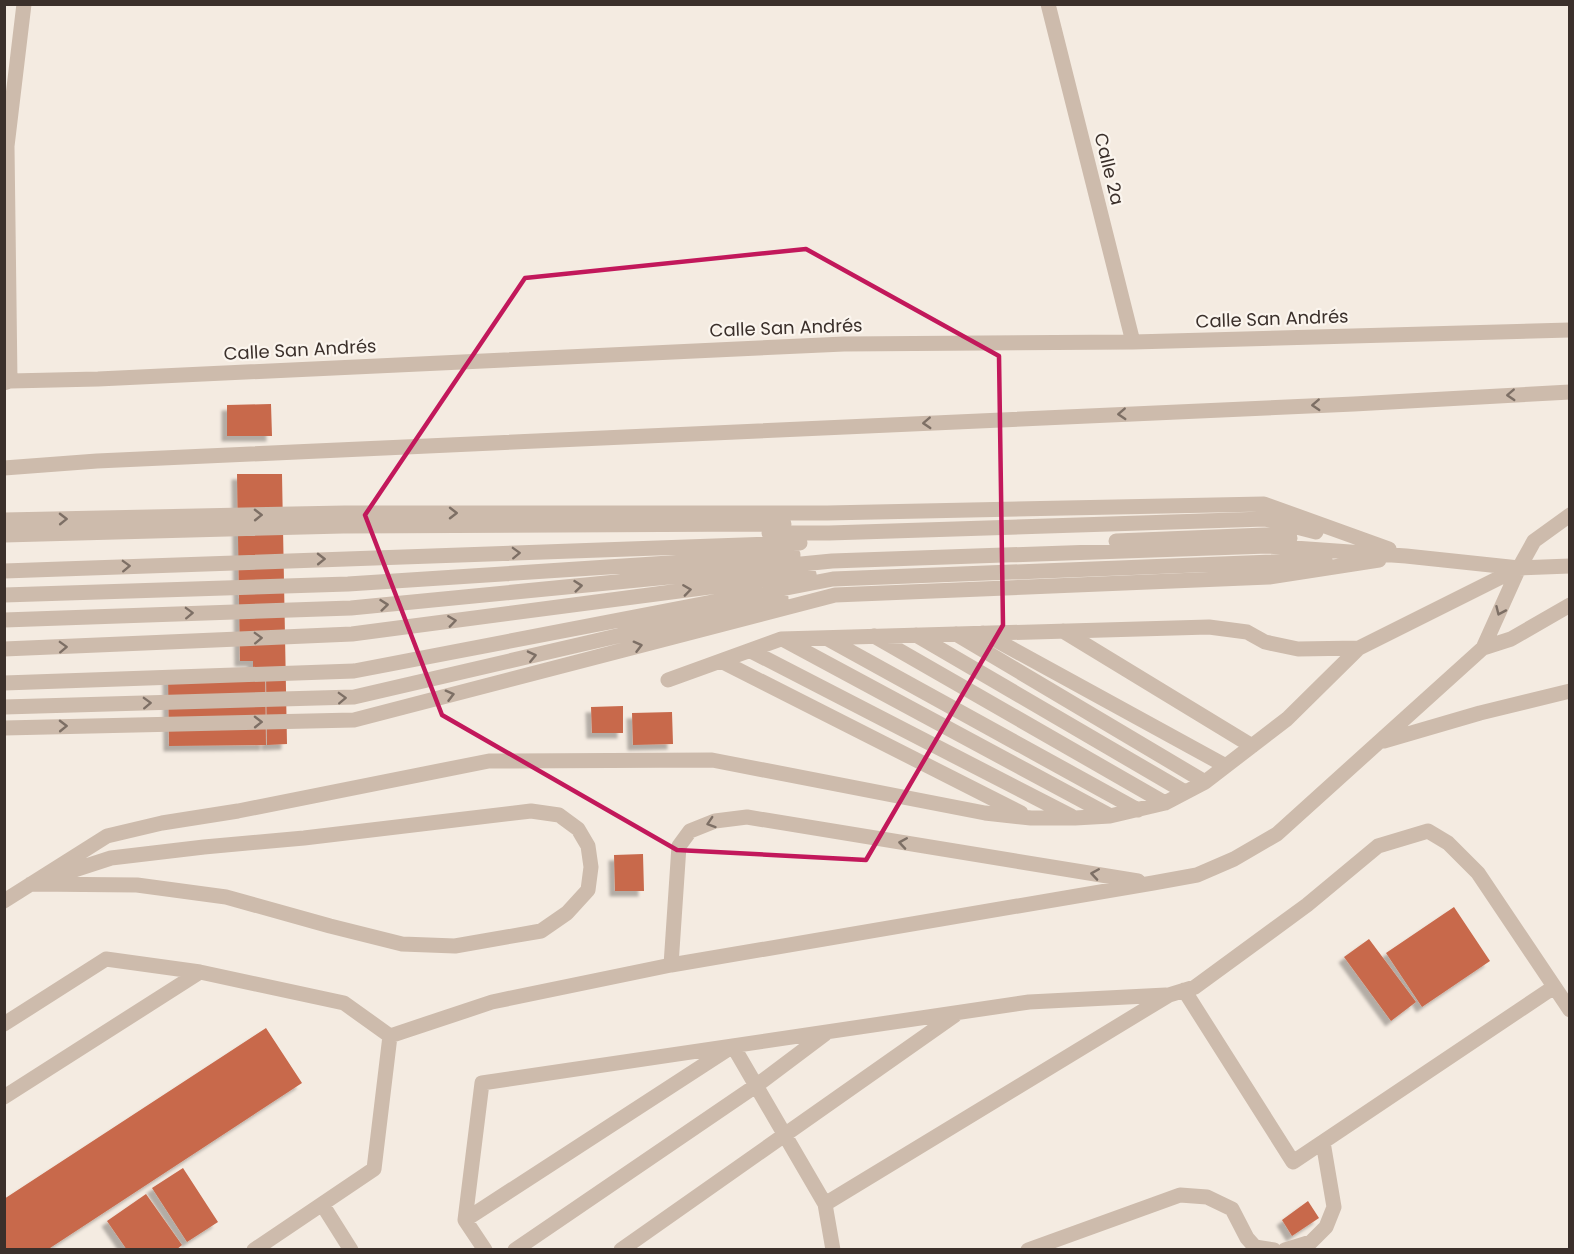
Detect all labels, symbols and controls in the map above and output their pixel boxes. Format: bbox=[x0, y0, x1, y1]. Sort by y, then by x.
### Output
street label: Calle 2a bbox=[1088, 130, 1130, 208]
street label: Calle San Andrés bbox=[1195, 303, 1349, 334]
street label: Calle San Andrés bbox=[709, 312, 863, 343]
street label: Calle San Andrés bbox=[223, 333, 377, 366]
one-way arrow bbox=[1507, 388, 1516, 401]
one-way arrow bbox=[1312, 399, 1321, 412]
one-way arrow bbox=[1117, 408, 1126, 421]
one-way arrow bbox=[922, 416, 931, 429]
one-way arrow bbox=[448, 507, 457, 519]
one-way arrow bbox=[253, 509, 262, 521]
one-way arrow bbox=[58, 513, 67, 525]
one-way arrow bbox=[511, 546, 520, 559]
one-way arrow bbox=[316, 553, 325, 565]
one-way arrow bbox=[121, 560, 130, 572]
one-way arrow bbox=[573, 580, 582, 593]
one-way arrow bbox=[682, 584, 691, 596]
one-way arrow bbox=[379, 599, 388, 612]
one-way arrow bbox=[1495, 604, 1507, 615]
one-way arrow bbox=[184, 607, 193, 620]
one-way arrow bbox=[447, 615, 456, 628]
one-way arrow bbox=[253, 632, 262, 645]
one-way arrow bbox=[58, 640, 67, 653]
one-way arrow bbox=[633, 640, 643, 653]
one-way arrow bbox=[527, 650, 537, 663]
one-way arrow bbox=[444, 690, 455, 702]
one-way arrow bbox=[337, 691, 346, 704]
one-way arrow bbox=[142, 697, 151, 710]
one-way arrow bbox=[253, 716, 262, 728]
one-way arrow bbox=[58, 720, 67, 733]
one-way arrow bbox=[706, 816, 717, 829]
one-way arrow bbox=[898, 838, 907, 850]
one-way arrow bbox=[1091, 869, 1100, 881]

